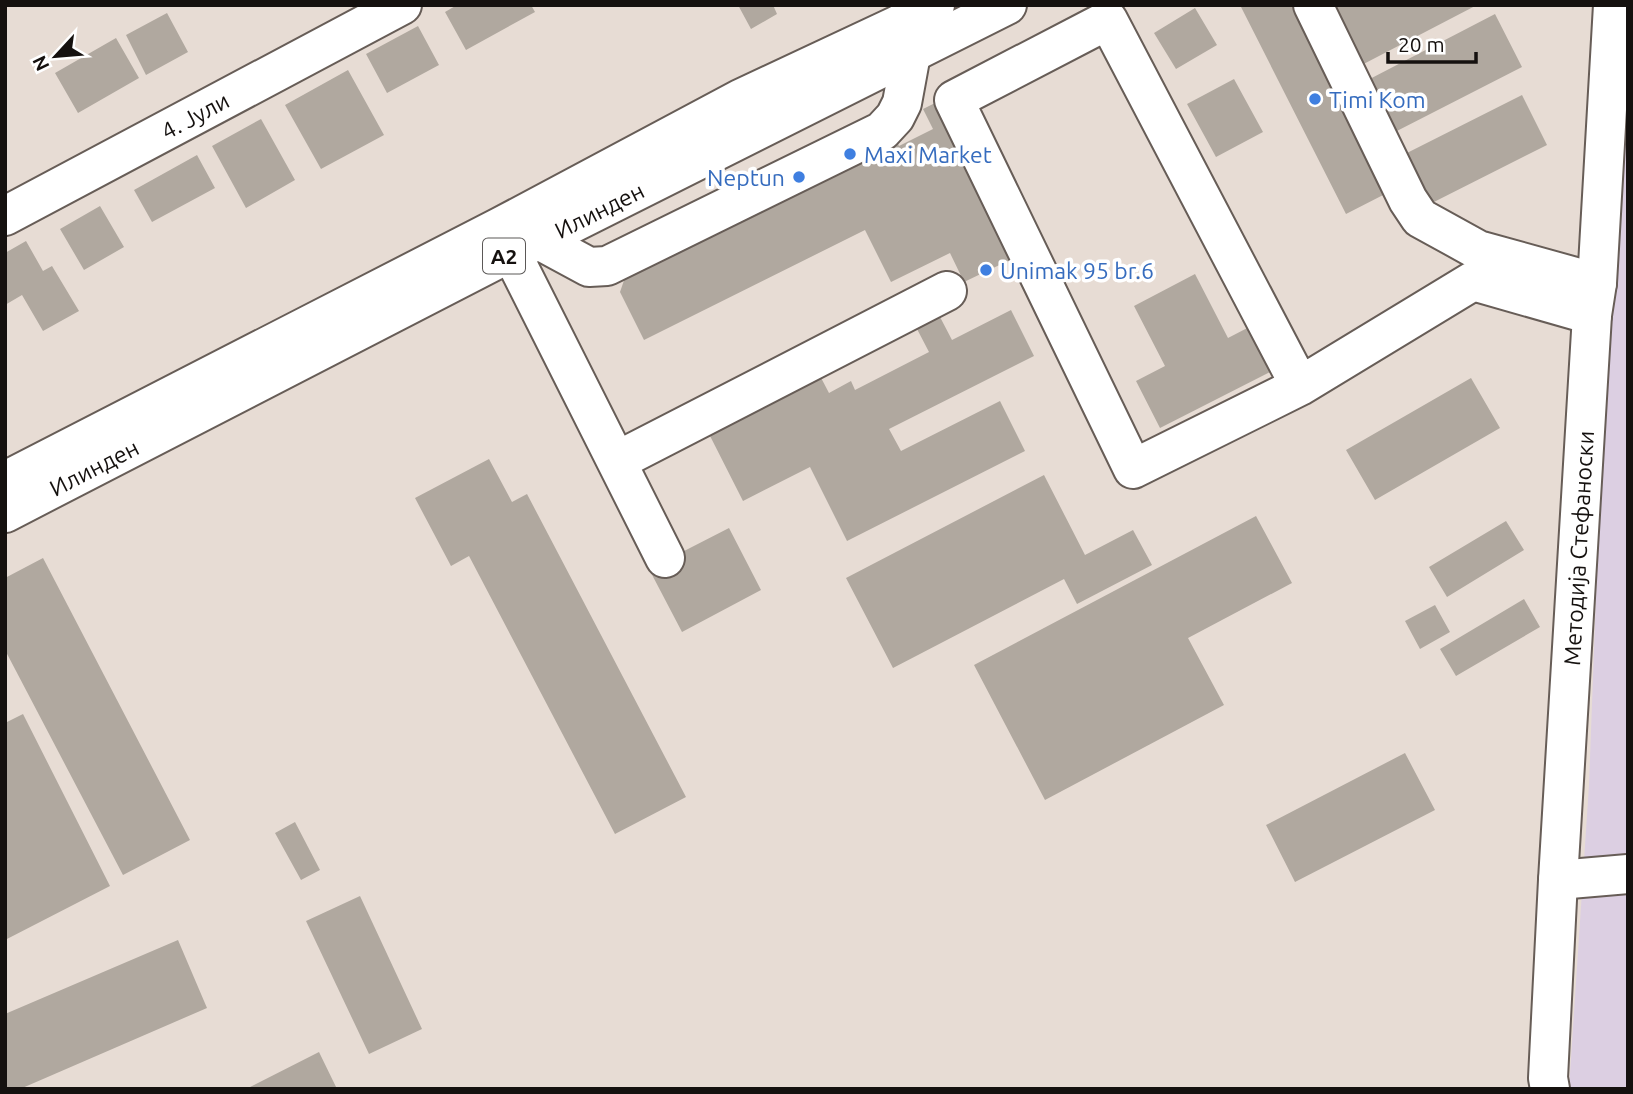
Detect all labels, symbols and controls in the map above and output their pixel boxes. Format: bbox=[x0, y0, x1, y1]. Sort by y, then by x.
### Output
north arrow bbox=[21, 21, 91, 91]
scale bar bbox=[1388, 21, 1476, 65]
text: 20 m bbox=[1398, 32, 1445, 56]
text: N bbox=[28, 52, 54, 75]
street label: 4. Јули bbox=[157, 87, 233, 143]
place label: Timi Kom bbox=[1329, 87, 1426, 112]
marker: Timi Kom bbox=[1307, 91, 1323, 107]
place label: Maxi Market bbox=[864, 142, 992, 167]
marker: Maxi Market bbox=[842, 146, 858, 162]
place label: Neptun bbox=[707, 165, 785, 190]
marker: Neptun bbox=[791, 169, 807, 185]
street label: Илинден bbox=[550, 177, 648, 243]
road number: A2 bbox=[483, 238, 525, 274]
place label: Unimak 95 br.6 bbox=[1000, 258, 1154, 283]
marker: Unimak 95 br.6 bbox=[978, 262, 994, 278]
street label: Методија Стефаноски bbox=[1558, 430, 1598, 666]
street label: Илинден bbox=[45, 434, 143, 500]

